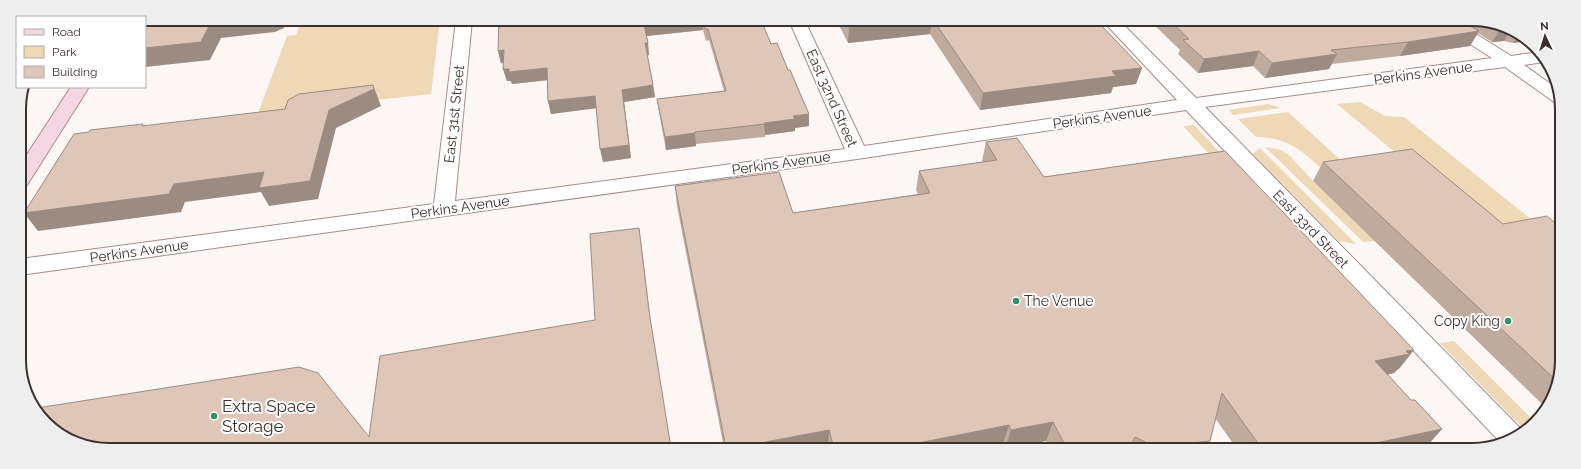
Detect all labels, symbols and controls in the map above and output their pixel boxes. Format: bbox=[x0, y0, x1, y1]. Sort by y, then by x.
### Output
legend bbox=[16, 16, 146, 88]
north arrow bbox=[1525, 16, 1565, 56]
text: N bbox=[1540, 20, 1549, 33]
text: Road bbox=[52, 25, 81, 39]
text: Park bbox=[52, 45, 77, 59]
street label: East 32nd Street bbox=[803, 47, 861, 150]
street label: Perkins Avenue bbox=[1373, 58, 1473, 88]
street label: East 31st Street bbox=[441, 64, 467, 164]
text: Building bbox=[52, 65, 98, 79]
street label: Perkins Avenue bbox=[1052, 102, 1152, 132]
street label: Perkins Avenue bbox=[731, 148, 831, 178]
street label: East 33rd Street bbox=[1270, 187, 1352, 271]
street label: Perkins Avenue bbox=[410, 192, 510, 222]
street label: Perkins Avenue bbox=[89, 236, 189, 266]
place label: The Venue bbox=[1024, 293, 1094, 309]
marker: The Venue bbox=[1011, 296, 1021, 306]
place label: Copy King bbox=[1434, 313, 1500, 329]
marker: Copy King bbox=[1503, 316, 1513, 326]
place label: Extra Space Storage bbox=[222, 396, 315, 436]
marker: Extra Space Storage bbox=[209, 411, 219, 421]

